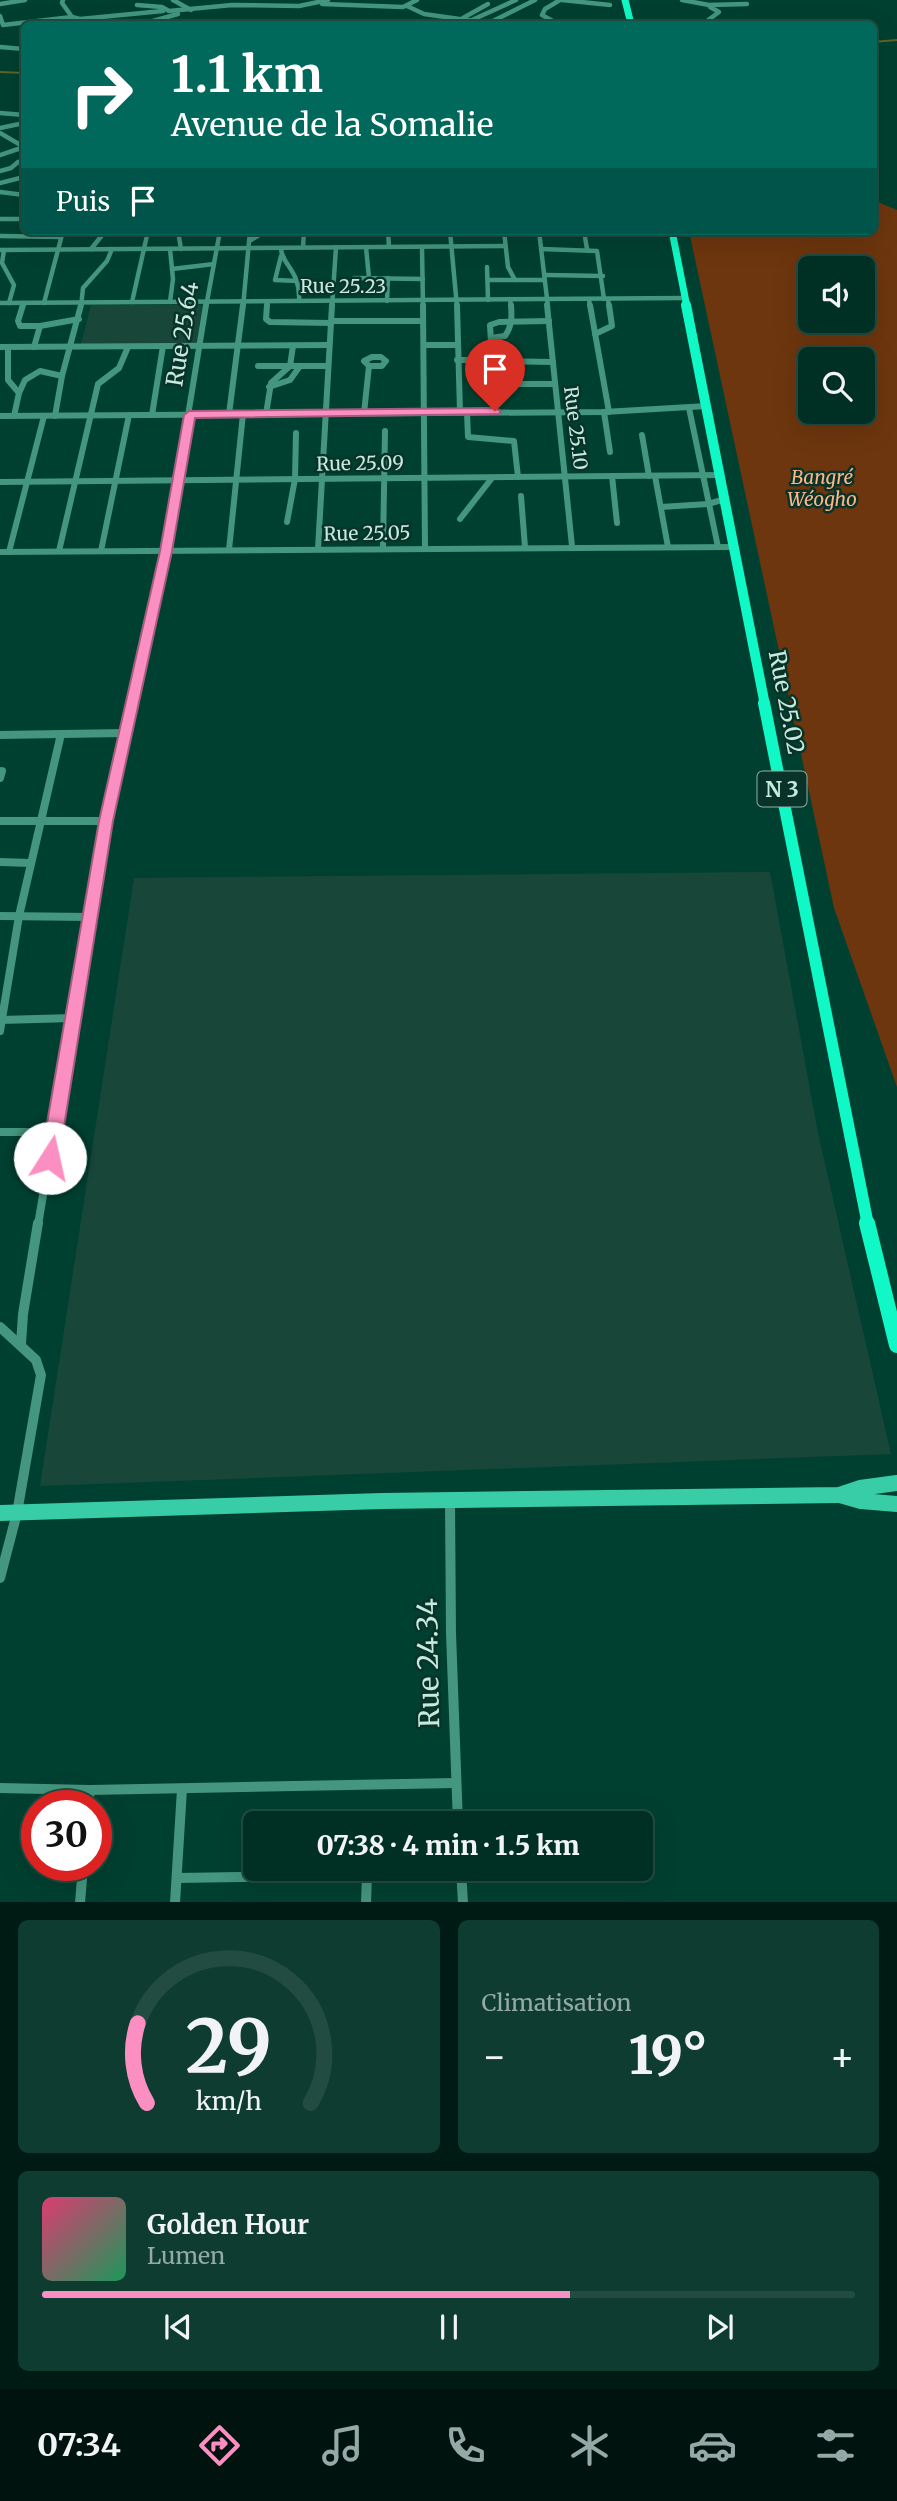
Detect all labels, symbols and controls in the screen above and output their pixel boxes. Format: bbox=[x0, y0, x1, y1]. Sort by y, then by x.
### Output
text: 1.1 km bbox=[171, 44, 323, 105]
icon: right bbox=[56, 49, 147, 140]
text: Avenue de la Somalie bbox=[171, 105, 493, 145]
icon: arrive bbox=[124, 182, 162, 220]
text: Puis bbox=[56, 185, 110, 218]
map controls bbox=[798, 256, 875, 424]
button: sound bbox=[798, 256, 875, 333]
street label: Rue 25.23 bbox=[300, 274, 386, 298]
street label: Rue 25.64 bbox=[159, 279, 205, 389]
pin bbox=[465, 339, 525, 411]
button: search bbox=[798, 347, 875, 424]
icon: arrive bbox=[476, 350, 514, 388]
street label: Rue 25.10 bbox=[559, 385, 593, 471]
street label: Rue 25.09 bbox=[316, 450, 404, 476]
park label: Bangré Wéogho bbox=[787, 465, 857, 511]
street label: Rue 25.05 bbox=[323, 520, 411, 546]
street label: Rue 25.02 bbox=[763, 648, 811, 756]
road number: N 3 bbox=[758, 772, 806, 806]
position arrow bbox=[13, 1121, 87, 1195]
street label: Rue 24.34 bbox=[409, 1598, 447, 1728]
speed limit sign: 30 bbox=[21, 1790, 112, 1881]
text: 07:38 · 4 min · 1.5 km bbox=[316, 1829, 580, 1862]
text: Climatisation bbox=[482, 1988, 632, 2017]
text: 29 bbox=[186, 2001, 272, 2093]
text: 19° bbox=[629, 2023, 708, 2088]
text: − bbox=[482, 2033, 507, 2080]
text: + bbox=[830, 2033, 855, 2080]
text: km/h bbox=[196, 2084, 262, 2116]
text: Golden Hour bbox=[147, 2208, 309, 2241]
text: Lumen bbox=[147, 2241, 225, 2270]
icon: previous bbox=[159, 2308, 197, 2346]
icon: pause bbox=[430, 2308, 468, 2346]
icon: next bbox=[701, 2308, 739, 2346]
icon: directions bbox=[195, 2421, 244, 2470]
icon: music bbox=[318, 2421, 367, 2470]
icon: phone bbox=[441, 2421, 490, 2470]
icon: climate bbox=[565, 2421, 614, 2470]
icon: car bbox=[688, 2421, 737, 2470]
icon: filters bbox=[811, 2421, 860, 2470]
text: 07:34 bbox=[37, 2425, 121, 2465]

